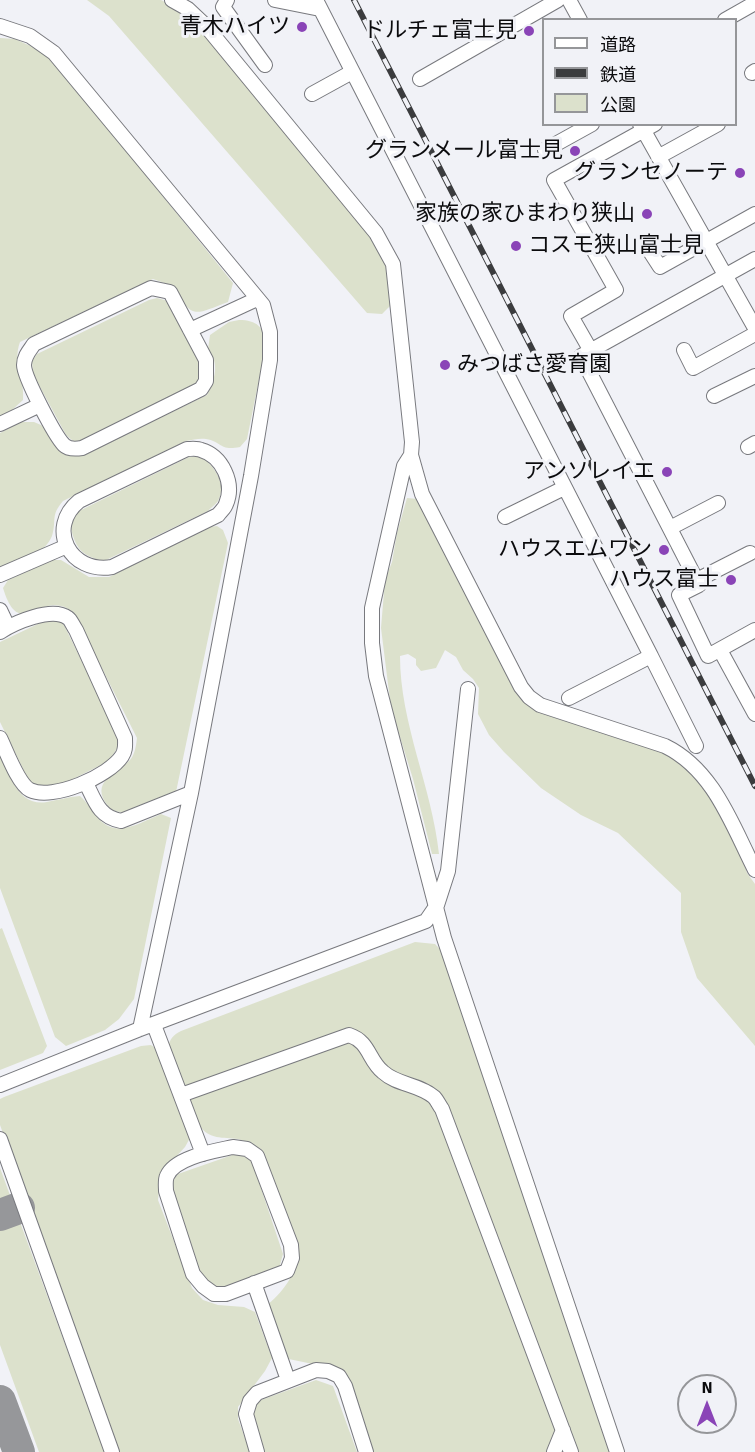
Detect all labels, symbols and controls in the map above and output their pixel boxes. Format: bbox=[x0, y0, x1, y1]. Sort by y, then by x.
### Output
place label: 青木ハイツ bbox=[180, 14, 290, 40]
place label: ドルチェ富士見 bbox=[363, 18, 517, 44]
legend bbox=[542, 18, 737, 126]
marker: 青木ハイツ bbox=[295, 20, 309, 34]
marker: ドルチェ富士見 bbox=[522, 24, 536, 38]
text: 道路 bbox=[600, 34, 636, 56]
text: 鉄道 bbox=[600, 64, 636, 86]
text: 公園 bbox=[600, 94, 636, 116]
place label: グランメール富士見 bbox=[365, 138, 563, 164]
marker: グランメール富士見 bbox=[568, 144, 582, 158]
place label: グランセノーテ bbox=[574, 160, 728, 186]
marker: グランセノーテ bbox=[733, 166, 747, 180]
place label: 家族の家ひまわり狭山 bbox=[415, 201, 635, 227]
marker: 家族の家ひまわり狭山 bbox=[640, 207, 654, 221]
place label: コスモ狭山富士見 bbox=[528, 233, 704, 259]
marker: コスモ狭山富士見 bbox=[509, 239, 523, 253]
place label: みつばさ愛育園 bbox=[457, 352, 611, 378]
marker: みつばさ愛育園 bbox=[438, 358, 452, 372]
place label: アンソレイエ bbox=[523, 459, 655, 485]
marker: アンソレイエ bbox=[660, 465, 674, 479]
place label: ハウスエムワン bbox=[498, 537, 652, 563]
marker: ハウスエムワン bbox=[657, 543, 671, 557]
place label: ハウス富士 bbox=[609, 567, 719, 593]
marker: ハウス富士 bbox=[724, 573, 738, 587]
north arrow bbox=[677, 1374, 737, 1434]
text: N bbox=[701, 1378, 713, 1398]

